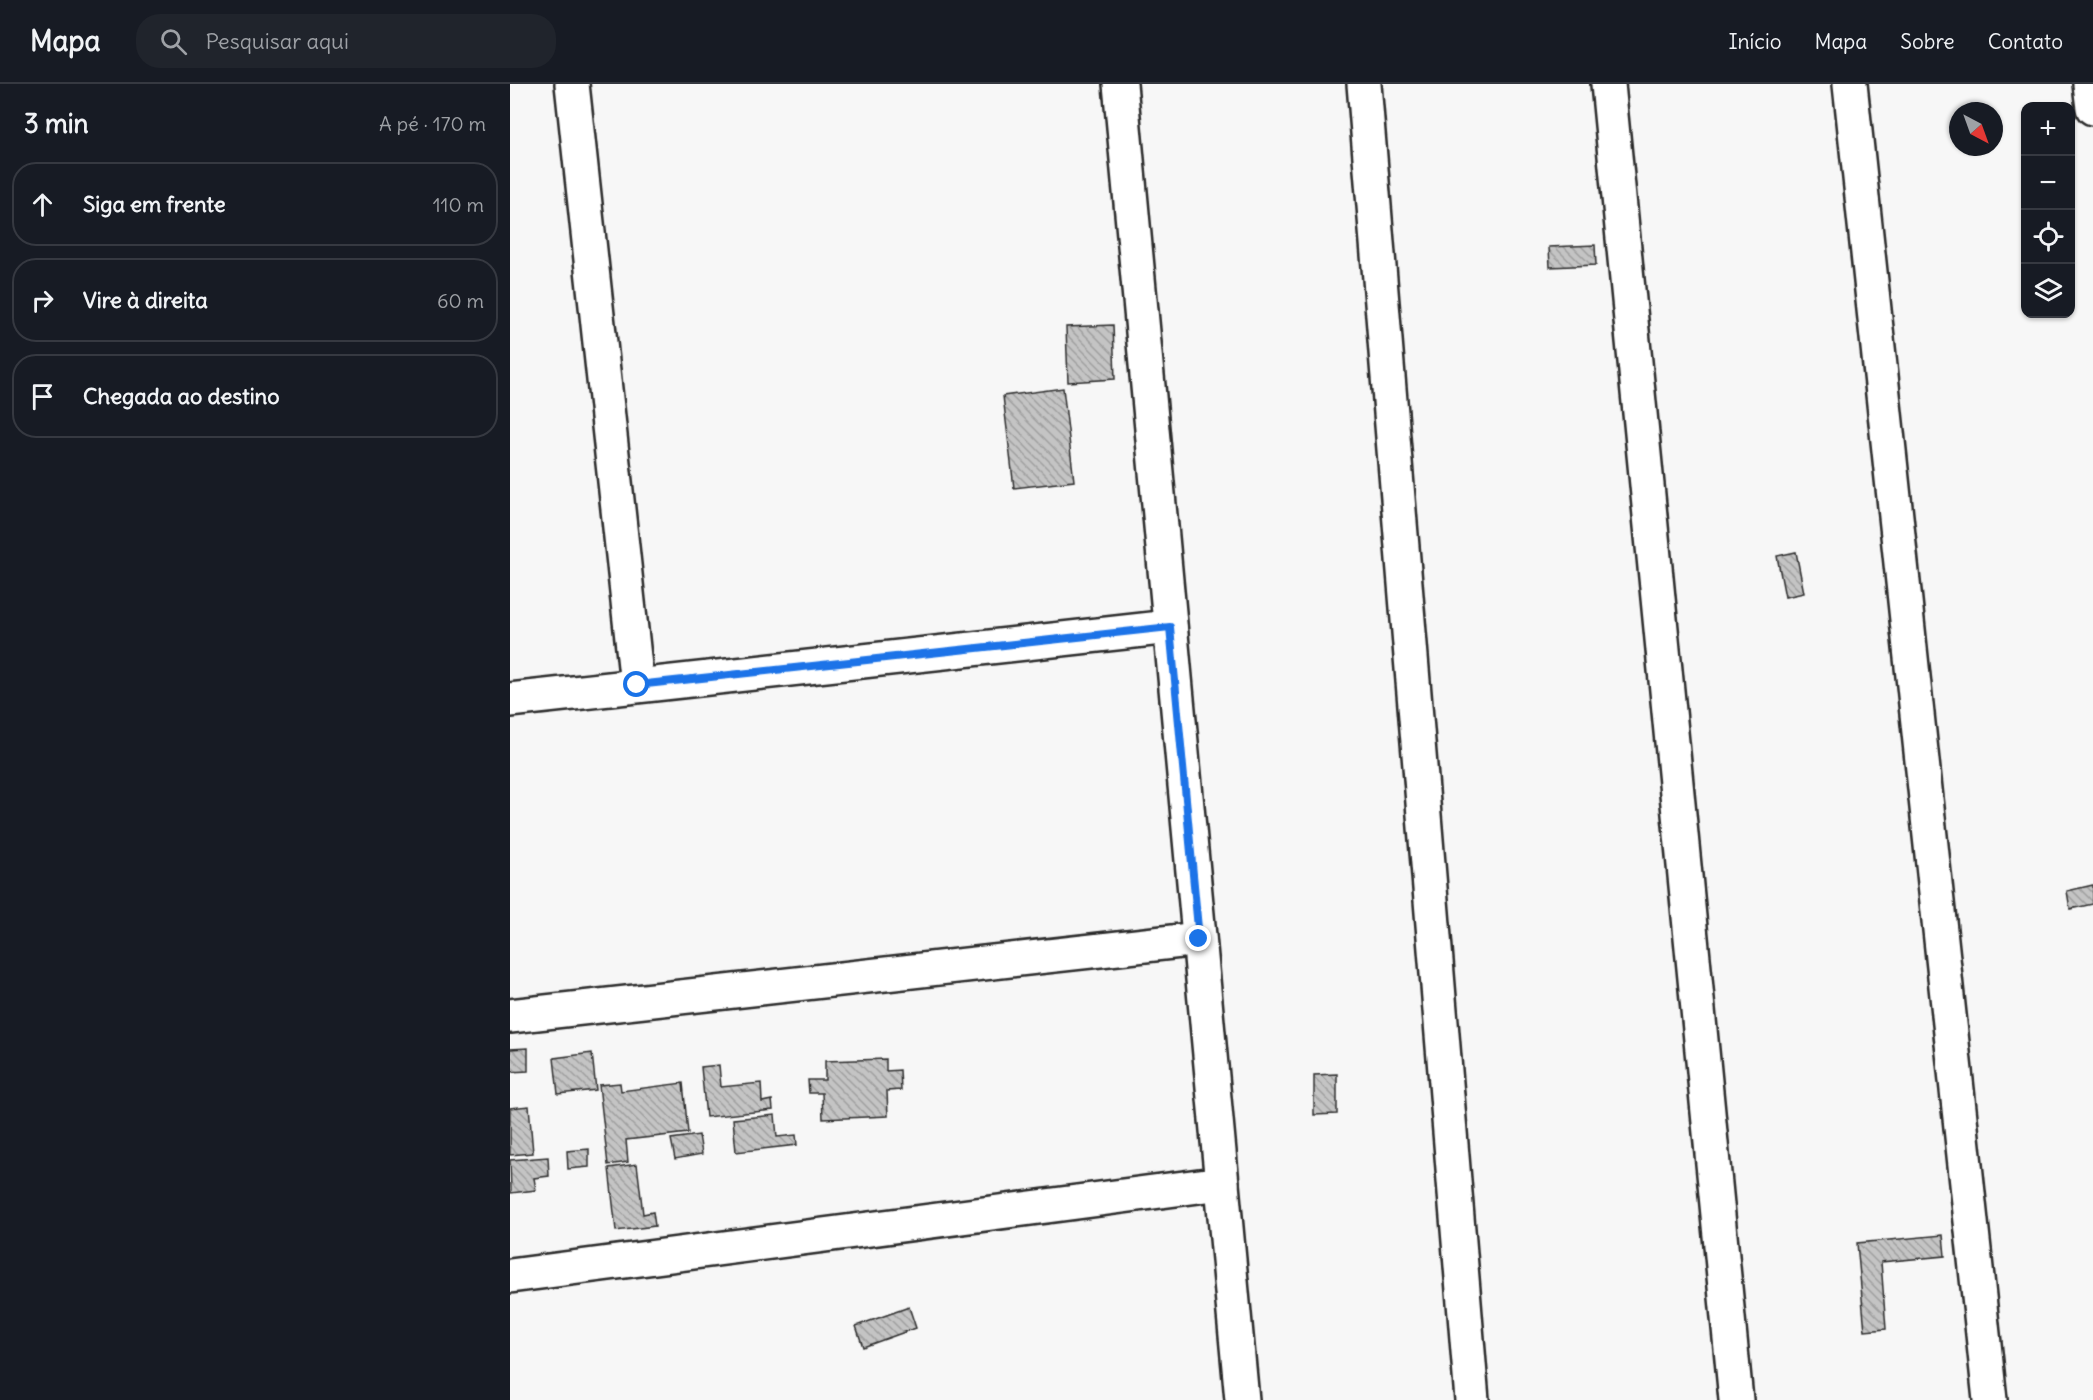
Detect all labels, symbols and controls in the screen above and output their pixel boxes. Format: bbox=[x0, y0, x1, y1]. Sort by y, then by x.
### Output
search box bbox=[136, 14, 556, 68]
text: Mapa bbox=[30, 23, 100, 59]
icon: search bbox=[157, 25, 190, 58]
text: Pesquisar aqui bbox=[205, 27, 349, 55]
text: Início bbox=[1728, 28, 1782, 55]
text: Mapa bbox=[1815, 28, 1867, 55]
text: Sobre bbox=[1900, 28, 1955, 55]
text: Contato bbox=[1988, 28, 2063, 55]
north arrow bbox=[1949, 102, 2003, 156]
map controls bbox=[2021, 102, 2075, 318]
button: + bbox=[2021, 102, 2075, 156]
text: 3 min bbox=[24, 107, 89, 140]
text: A pé · 170 m bbox=[379, 111, 486, 136]
button: − bbox=[2021, 156, 2075, 210]
icon: ahead bbox=[26, 188, 59, 221]
text: Siga em frente bbox=[83, 190, 226, 218]
text: 110 m bbox=[433, 192, 484, 217]
button: locate bbox=[2021, 210, 2075, 264]
button: layers bbox=[2021, 264, 2075, 318]
icon: right bbox=[26, 284, 59, 317]
text: Vire à direita bbox=[83, 286, 208, 314]
text: 60 m bbox=[437, 288, 484, 313]
icon: arrive bbox=[26, 380, 59, 413]
text: Chegada ao destino bbox=[83, 382, 280, 410]
route start bbox=[623, 671, 649, 697]
route end bbox=[1185, 925, 1211, 951]

